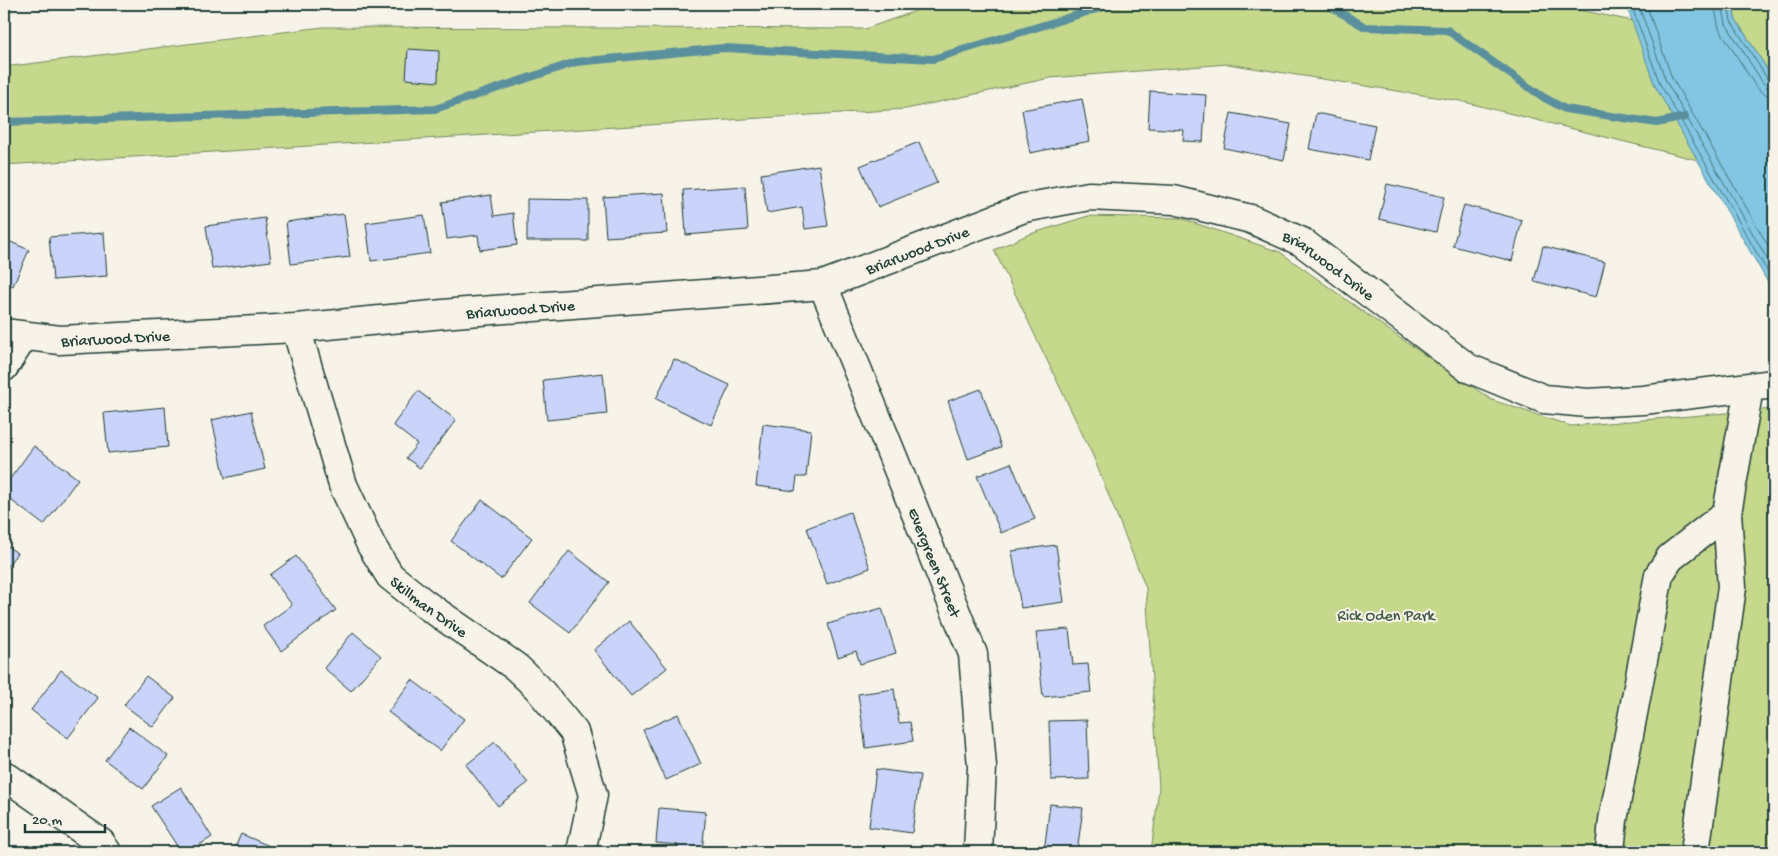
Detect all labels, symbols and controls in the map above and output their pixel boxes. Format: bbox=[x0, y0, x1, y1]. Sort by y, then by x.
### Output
street label: Briarwood Drive bbox=[863, 224, 973, 281]
street label: Briarwood Drive bbox=[1278, 228, 1377, 307]
street label: Briarwood Drive bbox=[465, 298, 576, 325]
street label: Briarwood Drive bbox=[60, 328, 171, 353]
street label: Evergreen Street bbox=[902, 506, 964, 622]
street label: Skillman Drive bbox=[385, 574, 471, 644]
park label: Rick Oden Park bbox=[1337, 608, 1437, 627]
scale bar bbox=[25, 801, 105, 833]
text: 20 m bbox=[32, 812, 62, 830]

